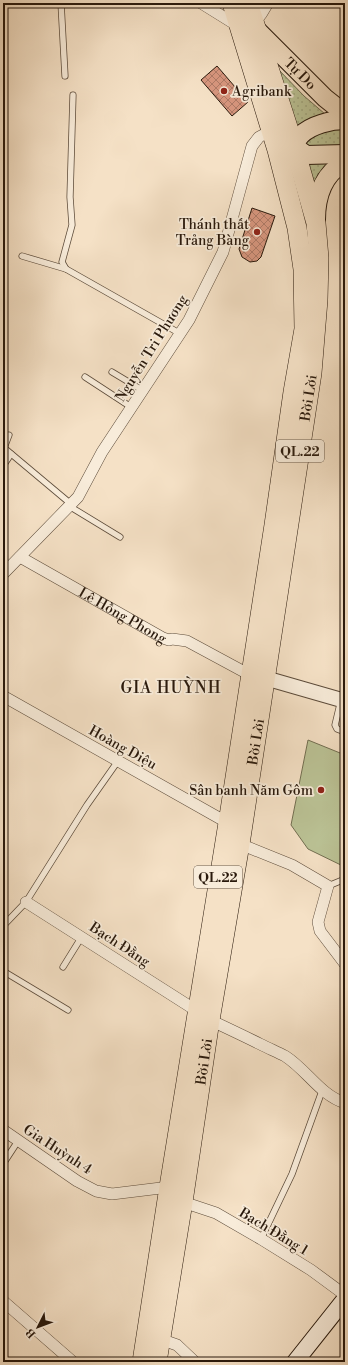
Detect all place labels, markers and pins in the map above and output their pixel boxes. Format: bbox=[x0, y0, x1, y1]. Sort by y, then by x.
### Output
place label: Agribank bbox=[231, 83, 292, 101]
marker: Agribank bbox=[219, 86, 229, 96]
place label: Thánh thất Trảng Bàng bbox=[176, 216, 250, 250]
marker: Thánh thất Trảng Bàng bbox=[252, 227, 262, 237]
place label: Sân banh Năm Gôm bbox=[189, 782, 313, 800]
marker: Sân banh Năm Gôm bbox=[316, 785, 326, 795]

